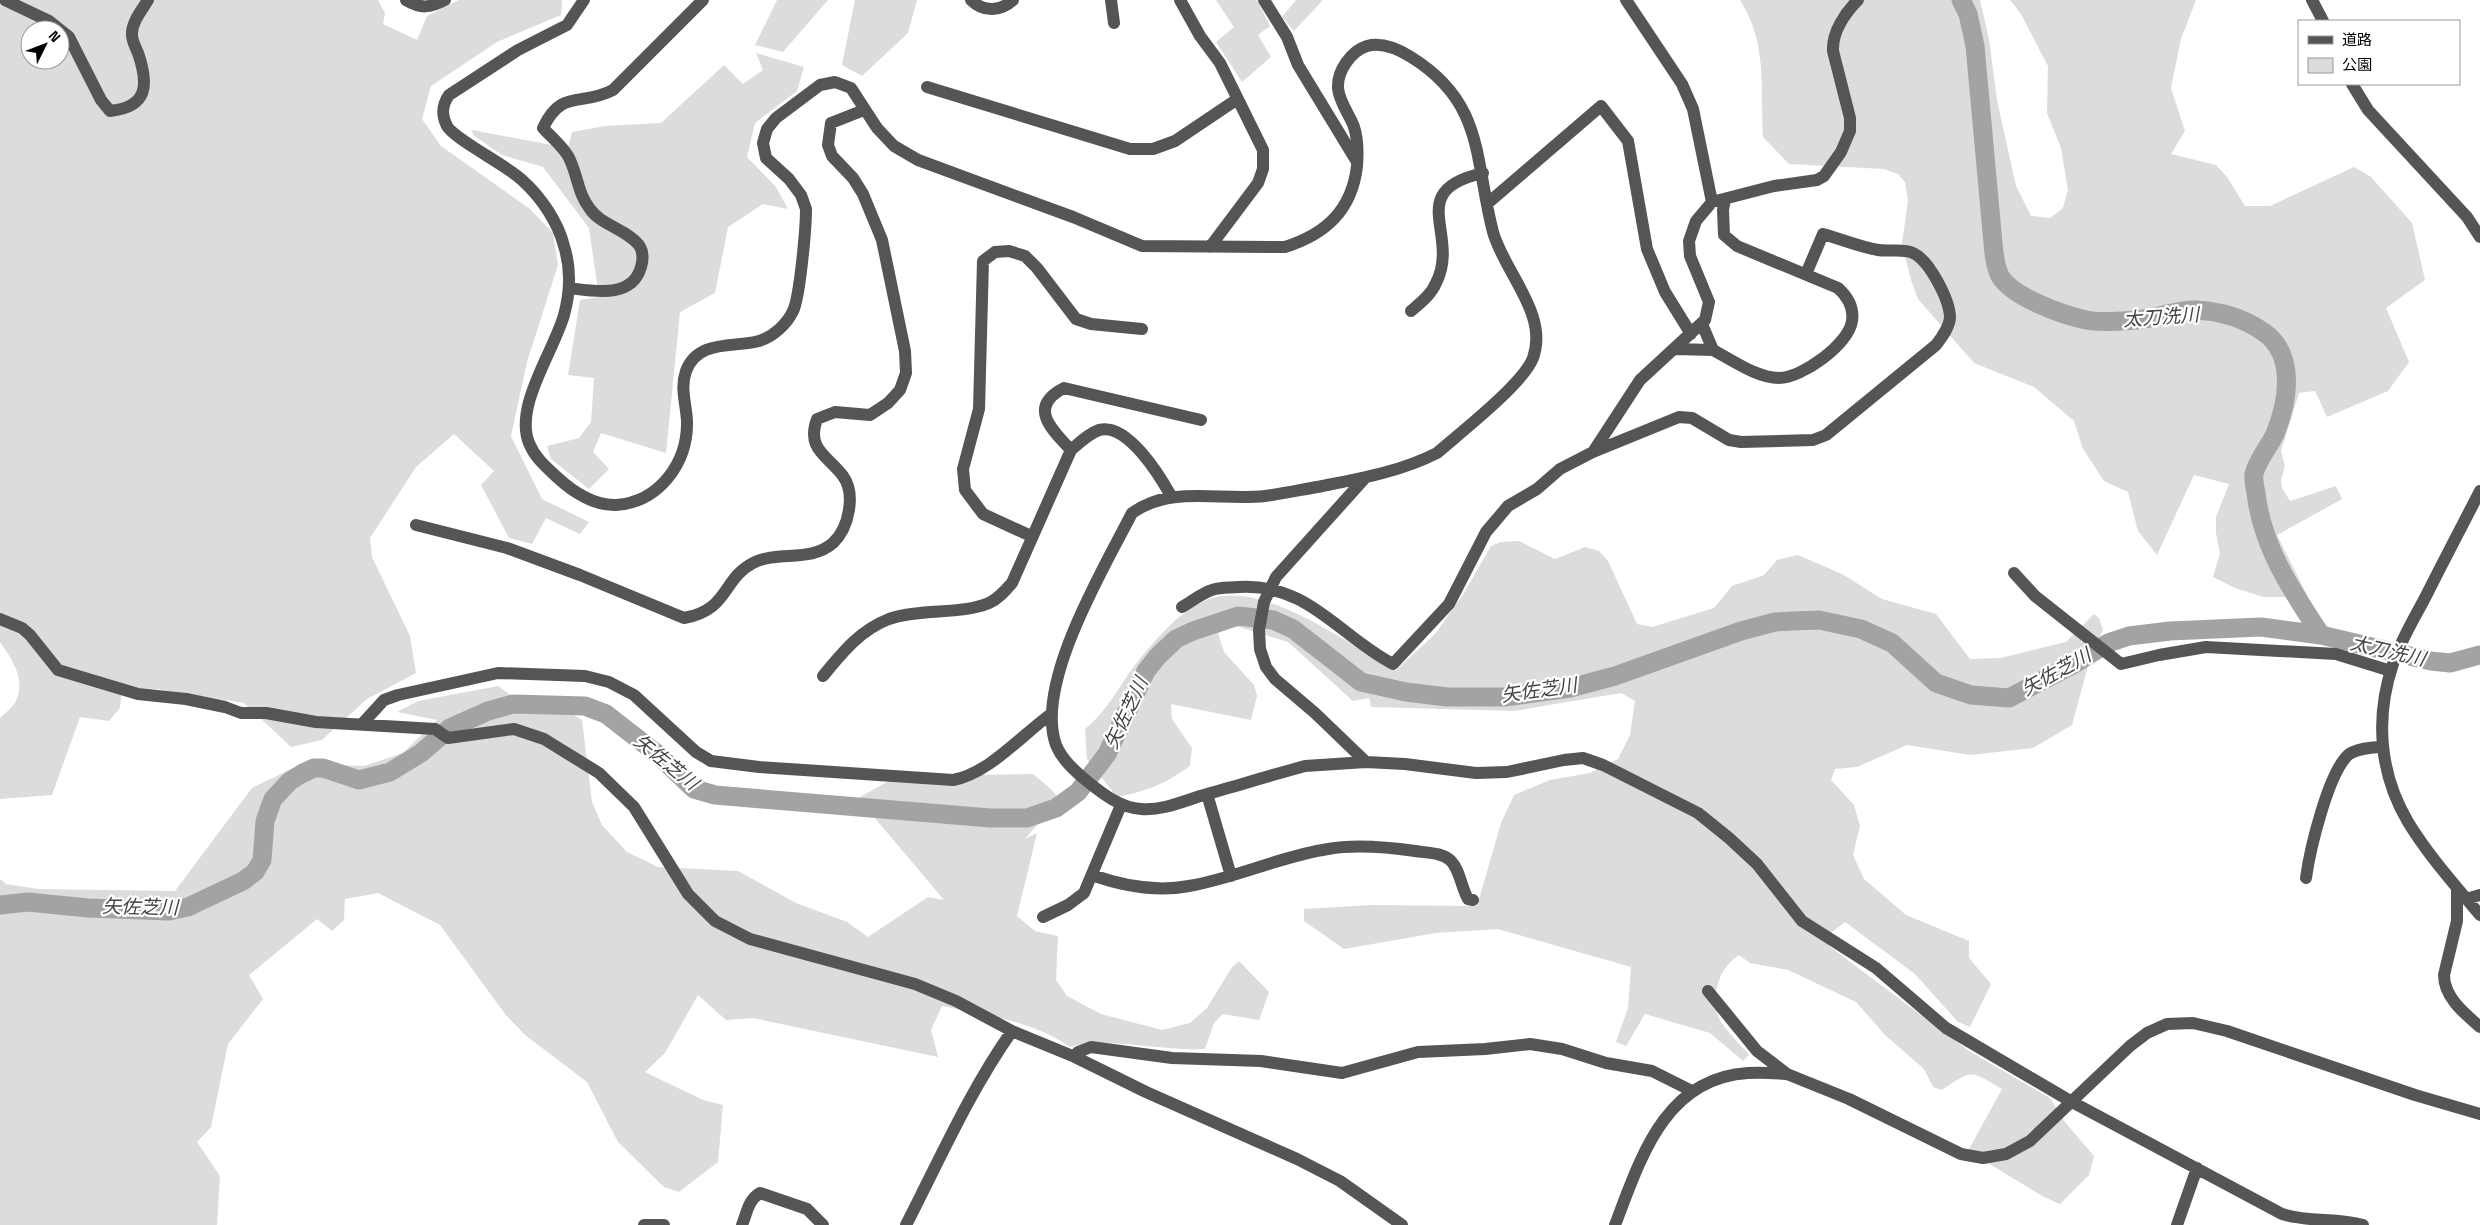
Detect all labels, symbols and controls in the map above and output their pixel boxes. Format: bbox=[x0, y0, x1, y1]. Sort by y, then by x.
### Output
north arrow bbox=[20, 20, 70, 70]
legend bbox=[2298, 20, 2460, 85]
text: N bbox=[45, 27, 64, 46]
text: 道路 bbox=[2342, 30, 2372, 49]
text: 公園 bbox=[2342, 55, 2372, 74]
water label: 太刀洗川 bbox=[2122, 302, 2202, 332]
water label: 太刀洗川 bbox=[2348, 630, 2430, 672]
water label: 矢佐芝川 bbox=[2017, 642, 2097, 701]
water label: 矢佐芝川 bbox=[1099, 671, 1154, 753]
water label: 矢佐芝川 bbox=[1500, 672, 1580, 708]
water label: 矢佐芝川 bbox=[629, 728, 705, 797]
water label: 矢佐芝川 bbox=[102, 894, 180, 920]

